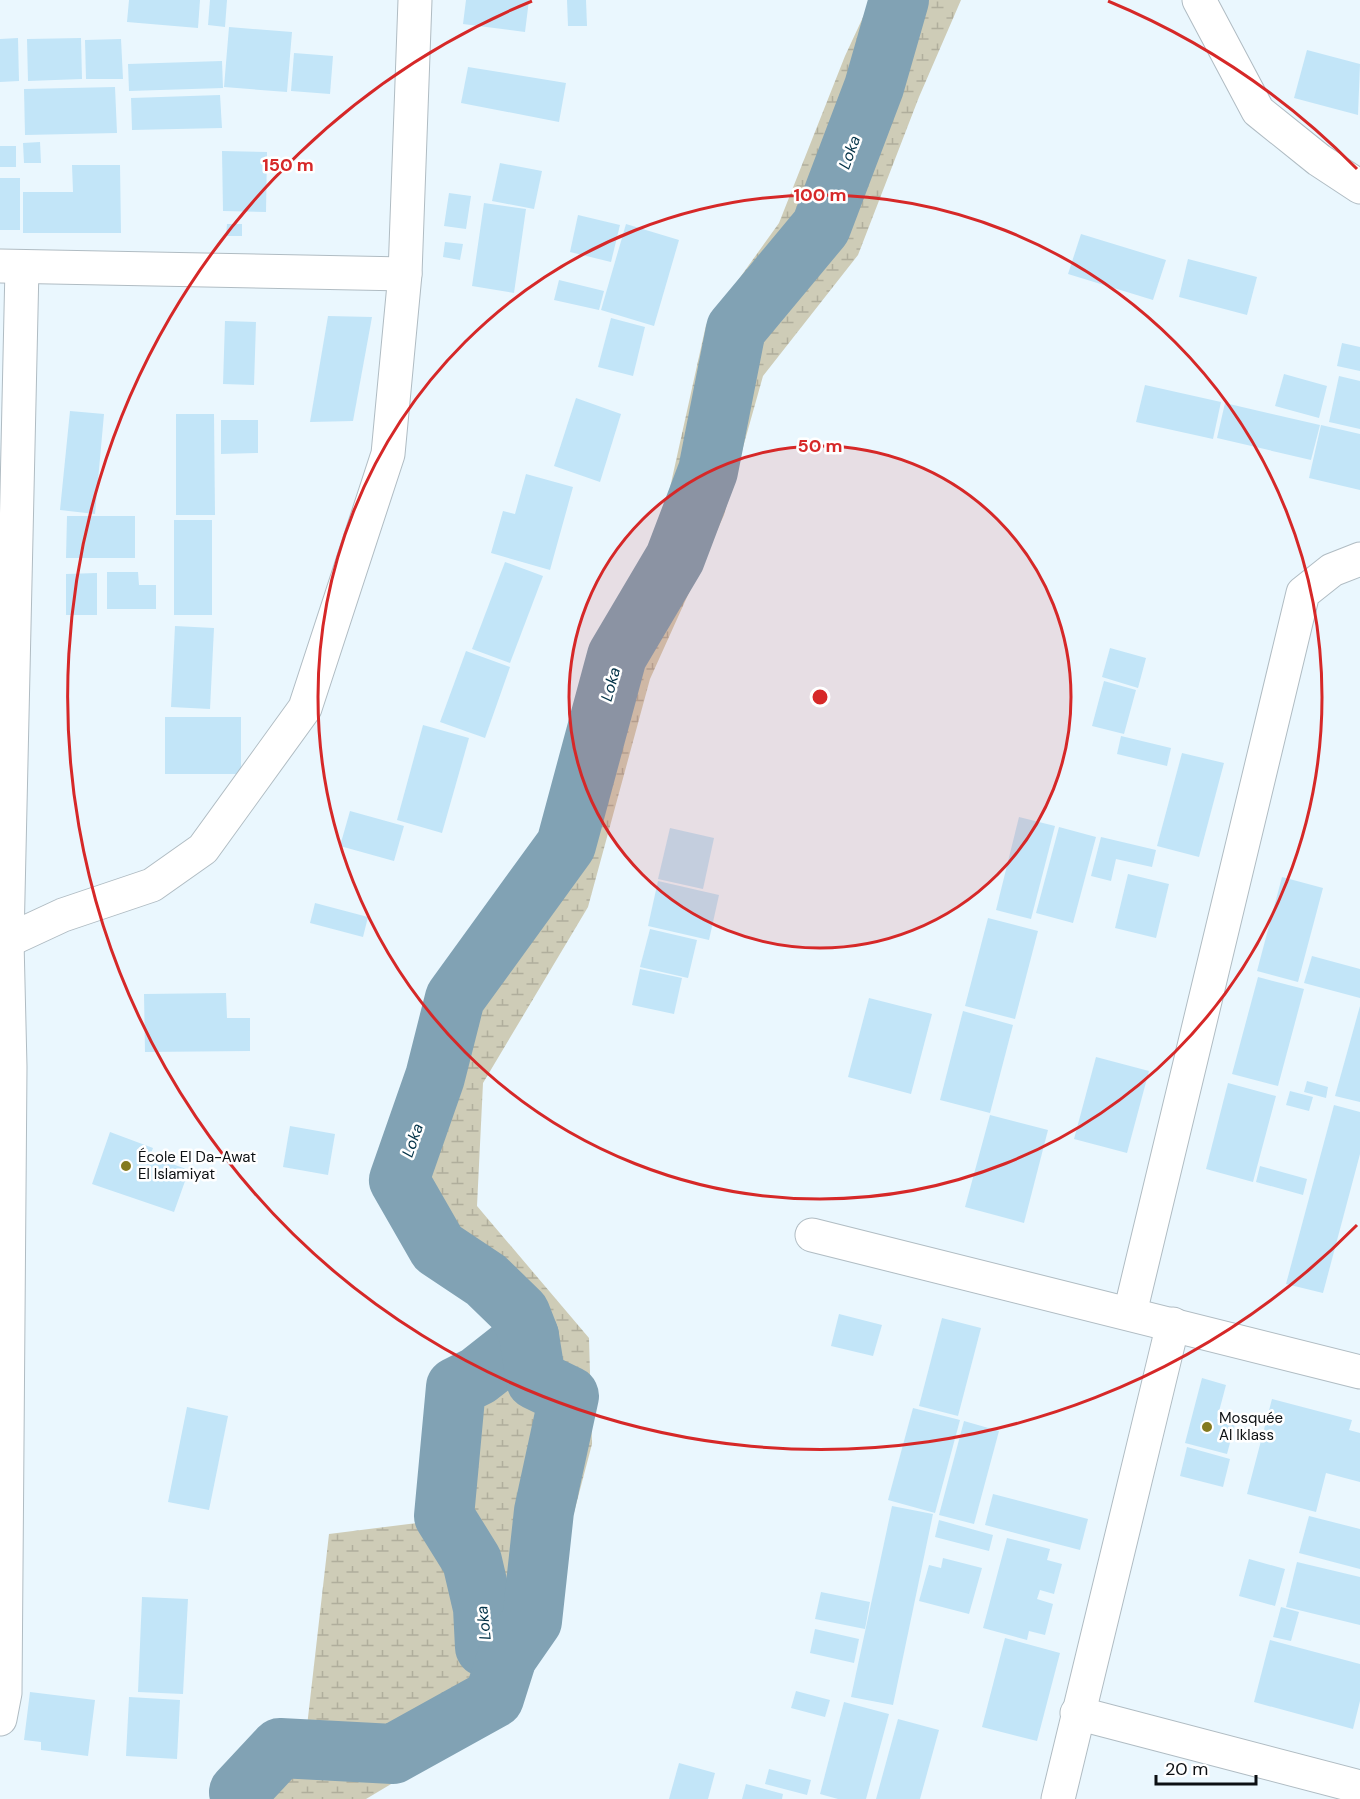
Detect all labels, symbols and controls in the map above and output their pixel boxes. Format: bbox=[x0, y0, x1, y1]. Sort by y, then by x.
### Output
water label: Loka bbox=[834, 132, 865, 172]
text: 150 m bbox=[262, 153, 314, 177]
text: 100 m bbox=[793, 183, 847, 207]
text: 50 m bbox=[797, 434, 843, 458]
water label: Loka bbox=[596, 665, 625, 703]
centre of rings bbox=[810, 687, 830, 707]
water label: Loka bbox=[397, 1120, 428, 1160]
place label: École El Da-Awat El Islamiyat bbox=[138, 1147, 256, 1184]
marker: École El Da-Awat El Islamiyat bbox=[119, 1159, 133, 1173]
place label: Mosquée Al Iklass bbox=[1219, 1408, 1283, 1445]
marker: Mosquée Al Iklass bbox=[1200, 1420, 1214, 1434]
water label: Loka bbox=[471, 1605, 496, 1641]
scale bar bbox=[1156, 1748, 1256, 1786]
text: 20 m bbox=[1165, 1757, 1208, 1781]

